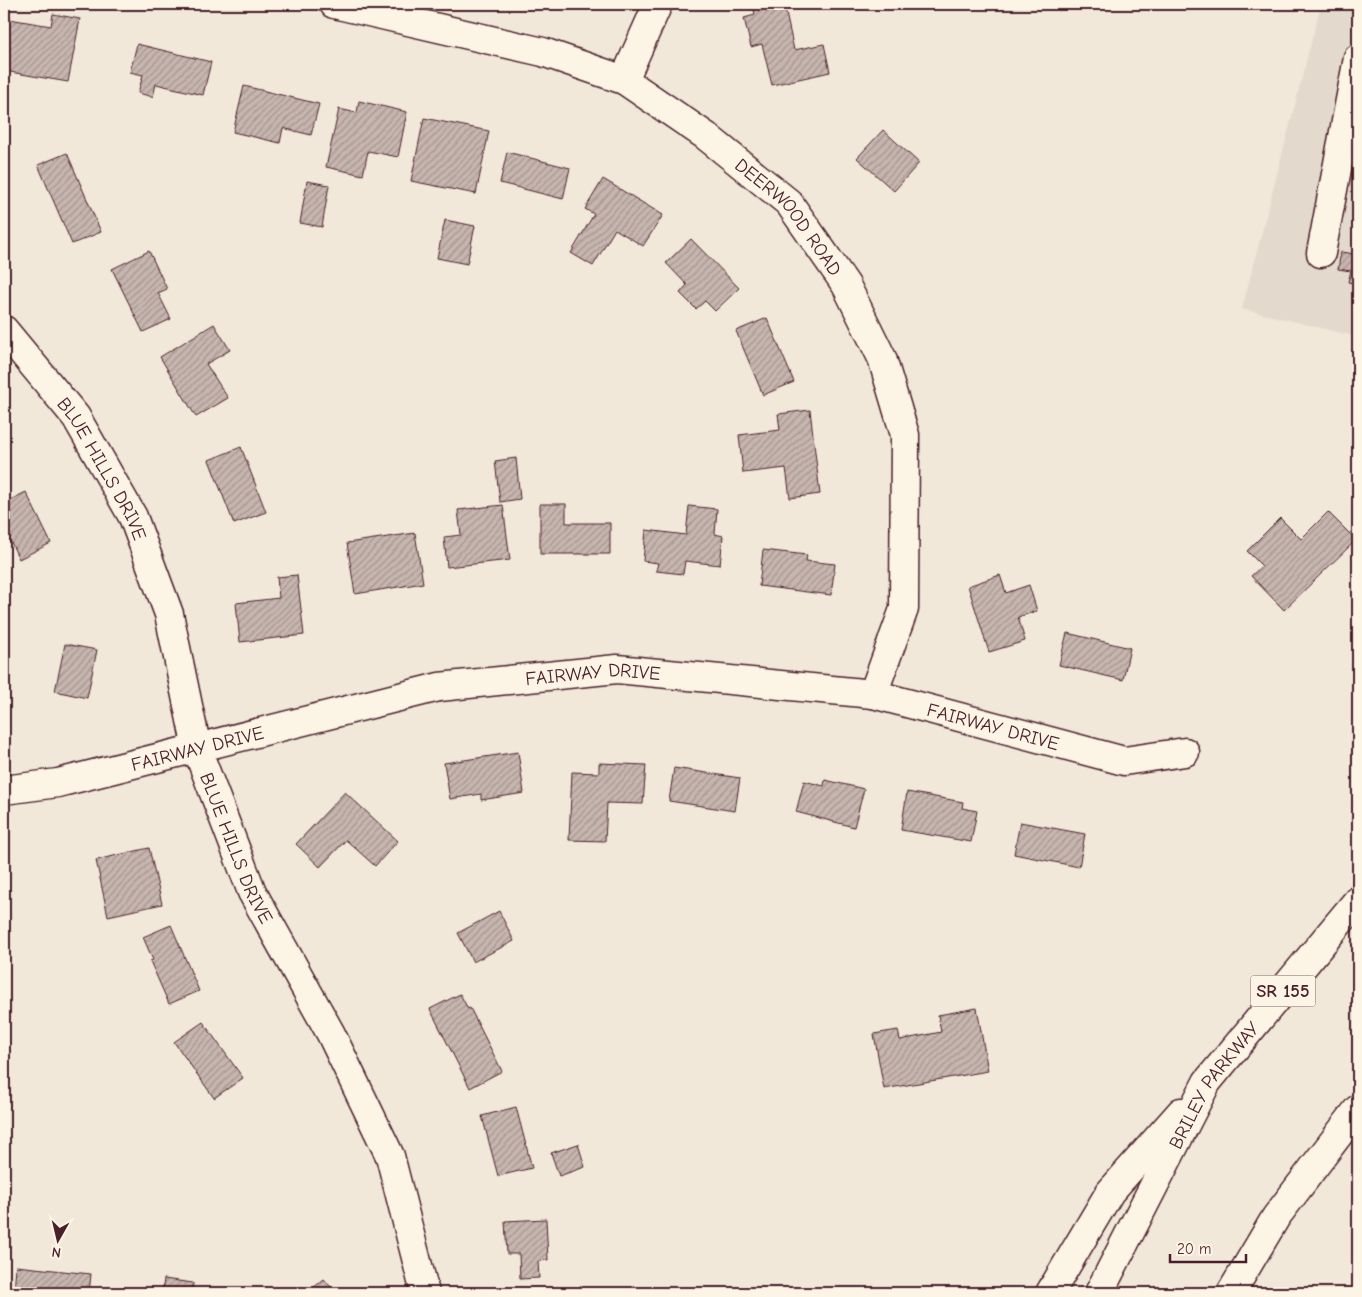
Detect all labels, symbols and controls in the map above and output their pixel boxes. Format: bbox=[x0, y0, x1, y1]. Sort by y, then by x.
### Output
street label: DEERWOOD ROAD bbox=[730, 154, 846, 280]
street label: BLUE HILLS DRIVE bbox=[52, 393, 151, 543]
street label: FAIRWAY DRIVE bbox=[524, 659, 662, 690]
street label: FAIRWAY DRIVE bbox=[924, 699, 1062, 755]
street label: FAIRWAY DRIVE bbox=[129, 722, 266, 776]
street label: BLUE HILLS DRIVE bbox=[195, 770, 277, 928]
road number: SR 155 bbox=[1250, 976, 1316, 1006]
street label: BRILEY PARKWAY bbox=[1165, 1017, 1265, 1153]
north arrow bbox=[32, 1214, 82, 1264]
scale bar bbox=[1170, 1232, 1246, 1264]
text: 20 m bbox=[1177, 1240, 1211, 1258]
text: N bbox=[51, 1243, 62, 1261]

